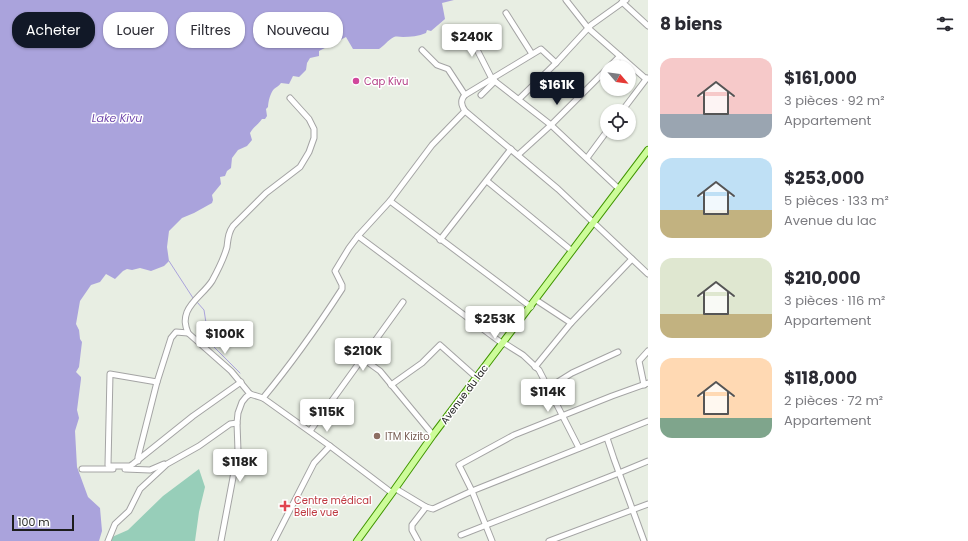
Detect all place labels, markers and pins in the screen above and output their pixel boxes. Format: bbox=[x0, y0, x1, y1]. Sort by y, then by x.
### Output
pin: $240K bbox=[444, 24, 500, 58]
pin: $161K bbox=[529, 72, 585, 106]
place label: Cap Kivu bbox=[364, 74, 408, 89]
marker: Cap Kivu bbox=[351, 76, 361, 86]
pin: $253K bbox=[467, 306, 523, 340]
pin: $100K bbox=[197, 321, 253, 355]
pin: $210K bbox=[335, 338, 391, 372]
pin: $114K bbox=[520, 379, 576, 413]
pin: $115K bbox=[299, 399, 355, 433]
place label: ITM Kizito bbox=[385, 429, 430, 444]
marker: ITM Kizito bbox=[372, 431, 382, 441]
pin: $118K bbox=[212, 449, 268, 483]
place label: Centre médical Belle vue bbox=[294, 493, 372, 520]
marker: Centre médical Belle vue bbox=[279, 500, 291, 512]

